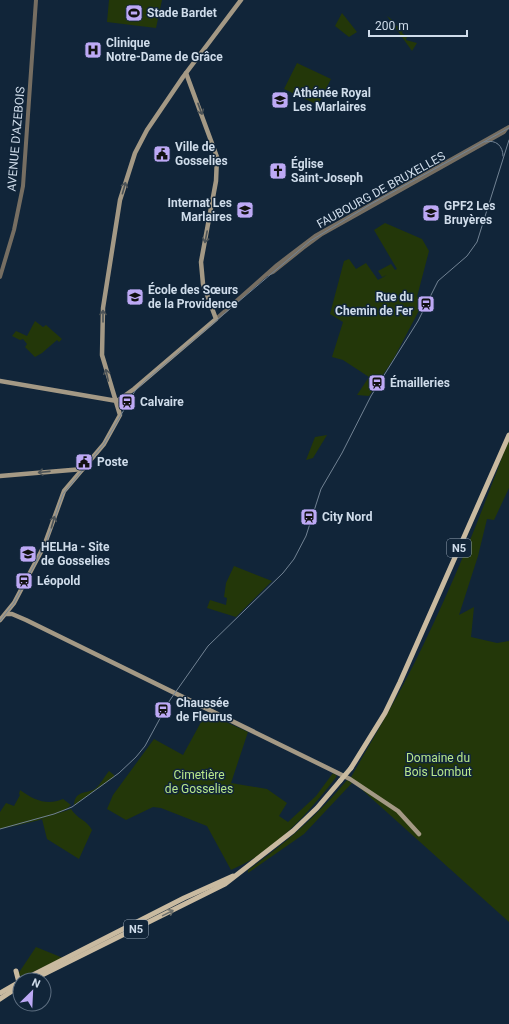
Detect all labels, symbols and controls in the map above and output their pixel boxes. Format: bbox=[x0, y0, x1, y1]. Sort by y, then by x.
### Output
sports icon: Stade Bardet bbox=[124, 3, 144, 23]
place label: Stade Bardet bbox=[147, 6, 217, 20]
scale bar bbox=[369, 12, 467, 38]
text: 200 m bbox=[375, 19, 409, 33]
place label: Clinique Notre-Dame de Grâce bbox=[106, 36, 223, 64]
hospital icon: Clinique Notre-Dame de Grâce bbox=[83, 40, 103, 60]
street label: AVENUE D'AZEBOIS bbox=[4, 86, 28, 192]
place label: Athénée Royal Les Marlaires bbox=[293, 86, 371, 114]
school or university icon: Athénée Royal Les Marlaires bbox=[270, 90, 290, 110]
one-way arrow bbox=[196, 103, 204, 115]
place label: Ville de Gosselies bbox=[175, 140, 228, 168]
public building icon: Ville de Gosselies bbox=[152, 144, 172, 164]
street label: FAUBOURG DE BRUXELLES bbox=[314, 149, 448, 231]
place label: Église Saint-Joseph bbox=[291, 156, 363, 185]
church icon: Église Saint-Joseph bbox=[268, 161, 288, 181]
one-way arrow bbox=[121, 182, 128, 195]
place label: Internat Les Marlaires bbox=[168, 196, 232, 224]
place label: GPF2 Les Bruyères bbox=[444, 199, 496, 227]
school or university icon: Internat Les Marlaires bbox=[235, 200, 255, 220]
school or university icon: GPF2 Les Bruyères bbox=[421, 203, 441, 223]
one-way arrow bbox=[201, 230, 209, 243]
place label: École des Sœurs de la Providence bbox=[148, 282, 238, 311]
school or university icon: École des Sœurs de la Providence bbox=[125, 287, 145, 307]
place label: Rue du Chemin de Fer bbox=[335, 290, 414, 318]
station icon: Rue du Chemin de Fer bbox=[416, 294, 436, 314]
one-way arrow bbox=[99, 310, 107, 323]
one-way arrow bbox=[103, 368, 111, 381]
station icon: Émailleries bbox=[367, 373, 387, 393]
place label: Émailleries bbox=[390, 375, 450, 390]
station icon: Calvaire bbox=[117, 392, 137, 412]
place label: Calvaire bbox=[140, 395, 184, 409]
public building icon: Poste bbox=[74, 452, 94, 472]
place label: Poste bbox=[97, 455, 129, 469]
one-way arrow bbox=[38, 468, 51, 476]
station icon: City Nord bbox=[299, 507, 319, 527]
place label: City Nord bbox=[322, 510, 373, 524]
one-way arrow bbox=[50, 515, 57, 528]
road number: N5 bbox=[447, 539, 471, 557]
place label: HELHa - Site de Gosselies bbox=[41, 540, 110, 568]
school or university icon: HELHa - Site de Gosselies bbox=[18, 544, 38, 564]
station icon: Léopold bbox=[14, 571, 34, 591]
place label: Léopold bbox=[37, 574, 80, 588]
place label: Chaussée de Fleurus bbox=[176, 696, 232, 724]
station icon: Chaussée de Fleurus bbox=[153, 700, 173, 720]
park label: Domaine du Bois Lombut bbox=[404, 751, 472, 779]
park label: Cimetière de Gosselies bbox=[165, 768, 233, 796]
one-way arrow bbox=[161, 909, 173, 916]
road number: N5 bbox=[124, 920, 148, 938]
north arrow bbox=[12, 972, 52, 1012]
text: N bbox=[30, 976, 42, 991]

